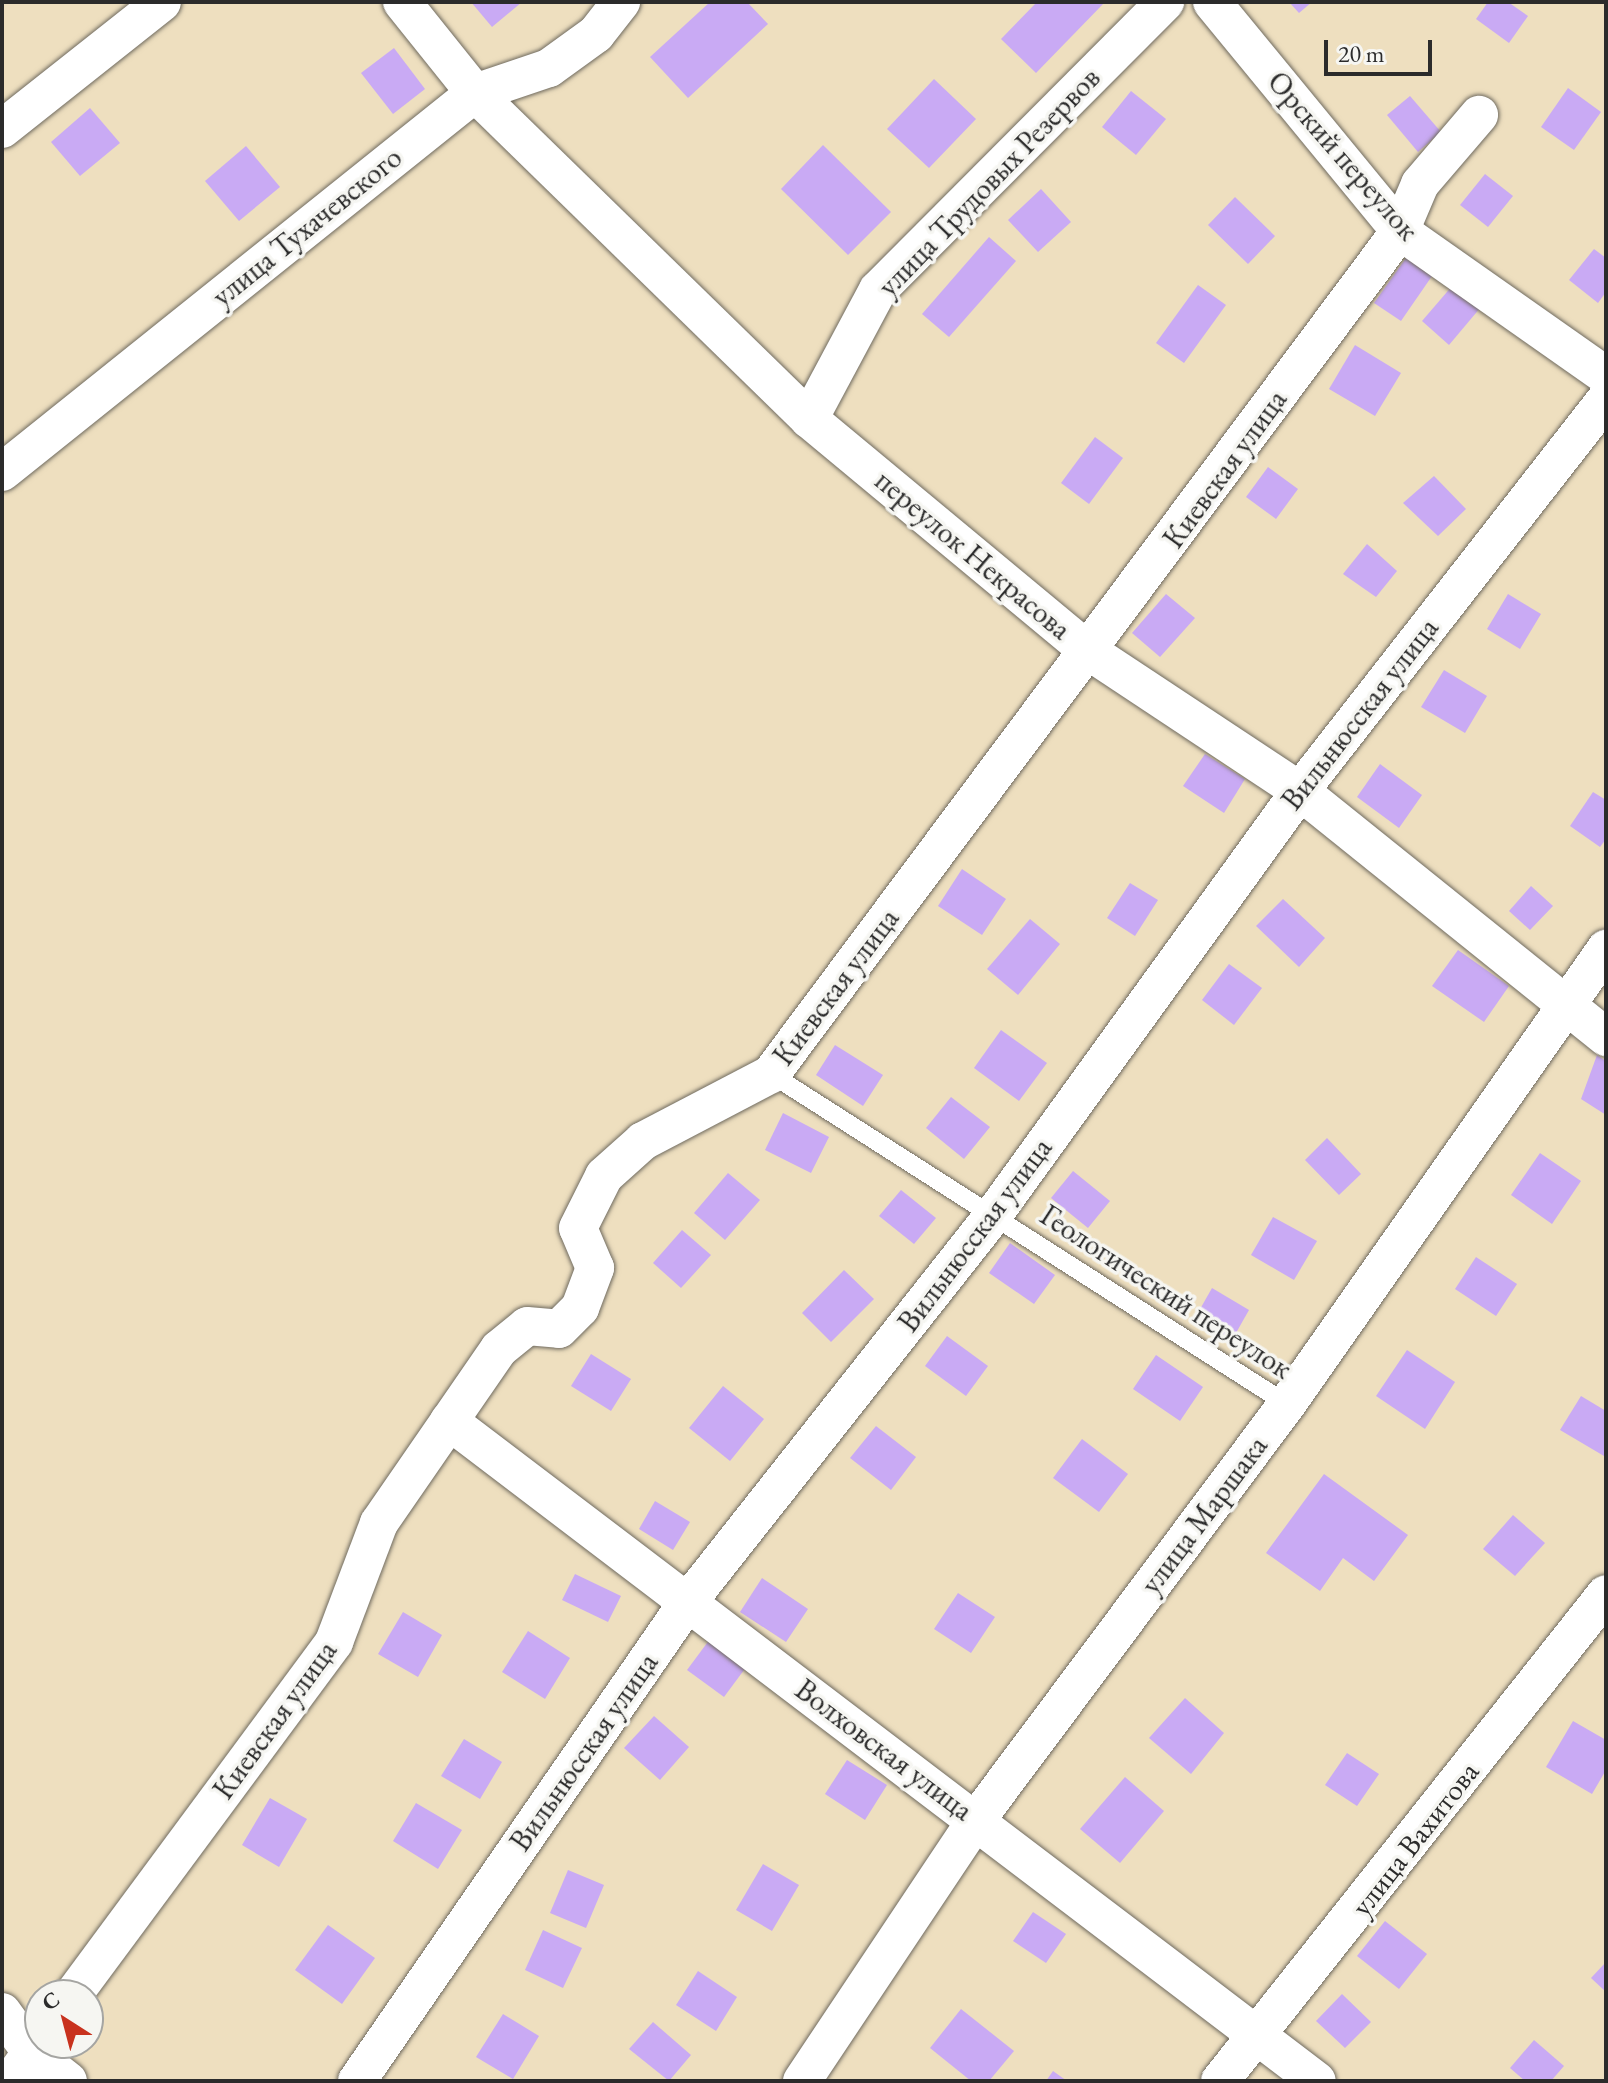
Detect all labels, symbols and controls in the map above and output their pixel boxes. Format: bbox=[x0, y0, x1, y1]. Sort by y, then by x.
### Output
scale bar bbox=[1328, 24, 1436, 74]
text: 20 m bbox=[1338, 38, 1385, 69]
street label: улица Трудовых Резервов bbox=[870, 60, 1108, 304]
street label: Орский переулок bbox=[1260, 64, 1426, 248]
street label: улица Тухачевского bbox=[205, 139, 409, 315]
street label: Киевская улица bbox=[1155, 383, 1295, 555]
street label: переулок Некрасова bbox=[868, 463, 1078, 647]
street label: Вильнюсская улица bbox=[1274, 611, 1446, 817]
street label: Киевская улица bbox=[765, 901, 907, 1073]
street label: Вильнюсская улица bbox=[890, 1131, 1060, 1339]
street label: Геологический переулок bbox=[1033, 1197, 1299, 1387]
street label: улица Маршака bbox=[1133, 1429, 1275, 1601]
street label: Киевская улица bbox=[205, 1634, 345, 1806]
street label: Вильнюсская улица bbox=[502, 1646, 666, 1858]
street label: Волховская улица bbox=[788, 1672, 980, 1828]
street label: улица Вахитова bbox=[1343, 1755, 1487, 1923]
north arrow bbox=[24, 1979, 104, 2059]
text: С bbox=[36, 1984, 66, 2017]

